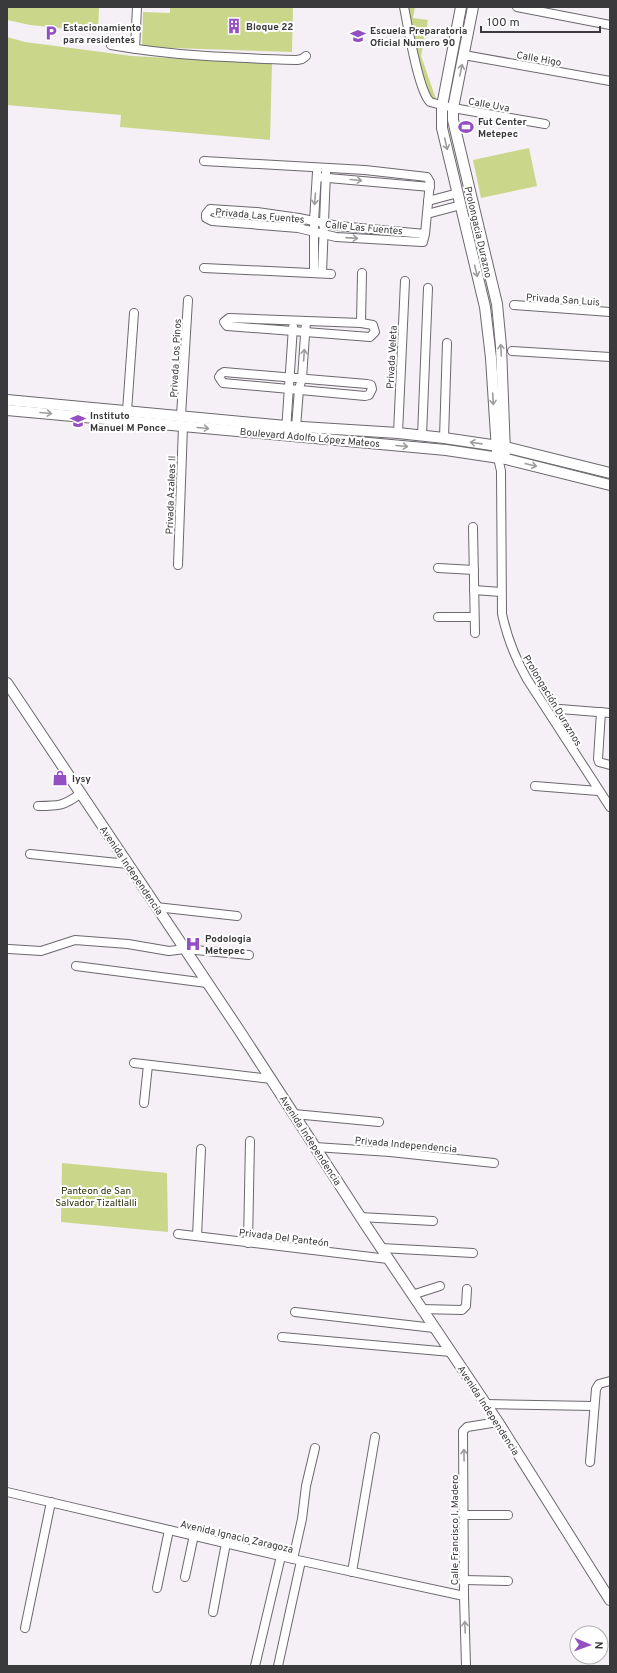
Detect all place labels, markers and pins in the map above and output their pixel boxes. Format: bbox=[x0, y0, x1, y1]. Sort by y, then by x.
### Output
building icon: Bloque 22 bbox=[225, 17, 243, 35]
place label: Bloque 22 bbox=[246, 21, 293, 34]
place label: Estacionamiento para residentes bbox=[63, 22, 142, 47]
parking icon: Estacionamiento para residentes bbox=[42, 24, 60, 42]
place label: Escuela Preparatoria Oficial Numero 90 bbox=[370, 25, 467, 50]
school or university icon: Escuela Preparatoria Oficial Numero 90 bbox=[349, 27, 367, 45]
place label: Fut Center Metepec bbox=[478, 116, 527, 141]
sports icon: Fut Center Metepec bbox=[457, 118, 475, 136]
place label: Instituto Manuel M Ponce bbox=[90, 410, 166, 435]
school or university icon: Instituto Manuel M Ponce bbox=[69, 412, 87, 430]
shop icon: Iysy bbox=[51, 769, 69, 787]
place label: Iysy bbox=[72, 773, 91, 786]
place label: Podologia Metepec bbox=[205, 933, 251, 958]
hospital icon: Podologia Metepec bbox=[184, 935, 202, 953]

